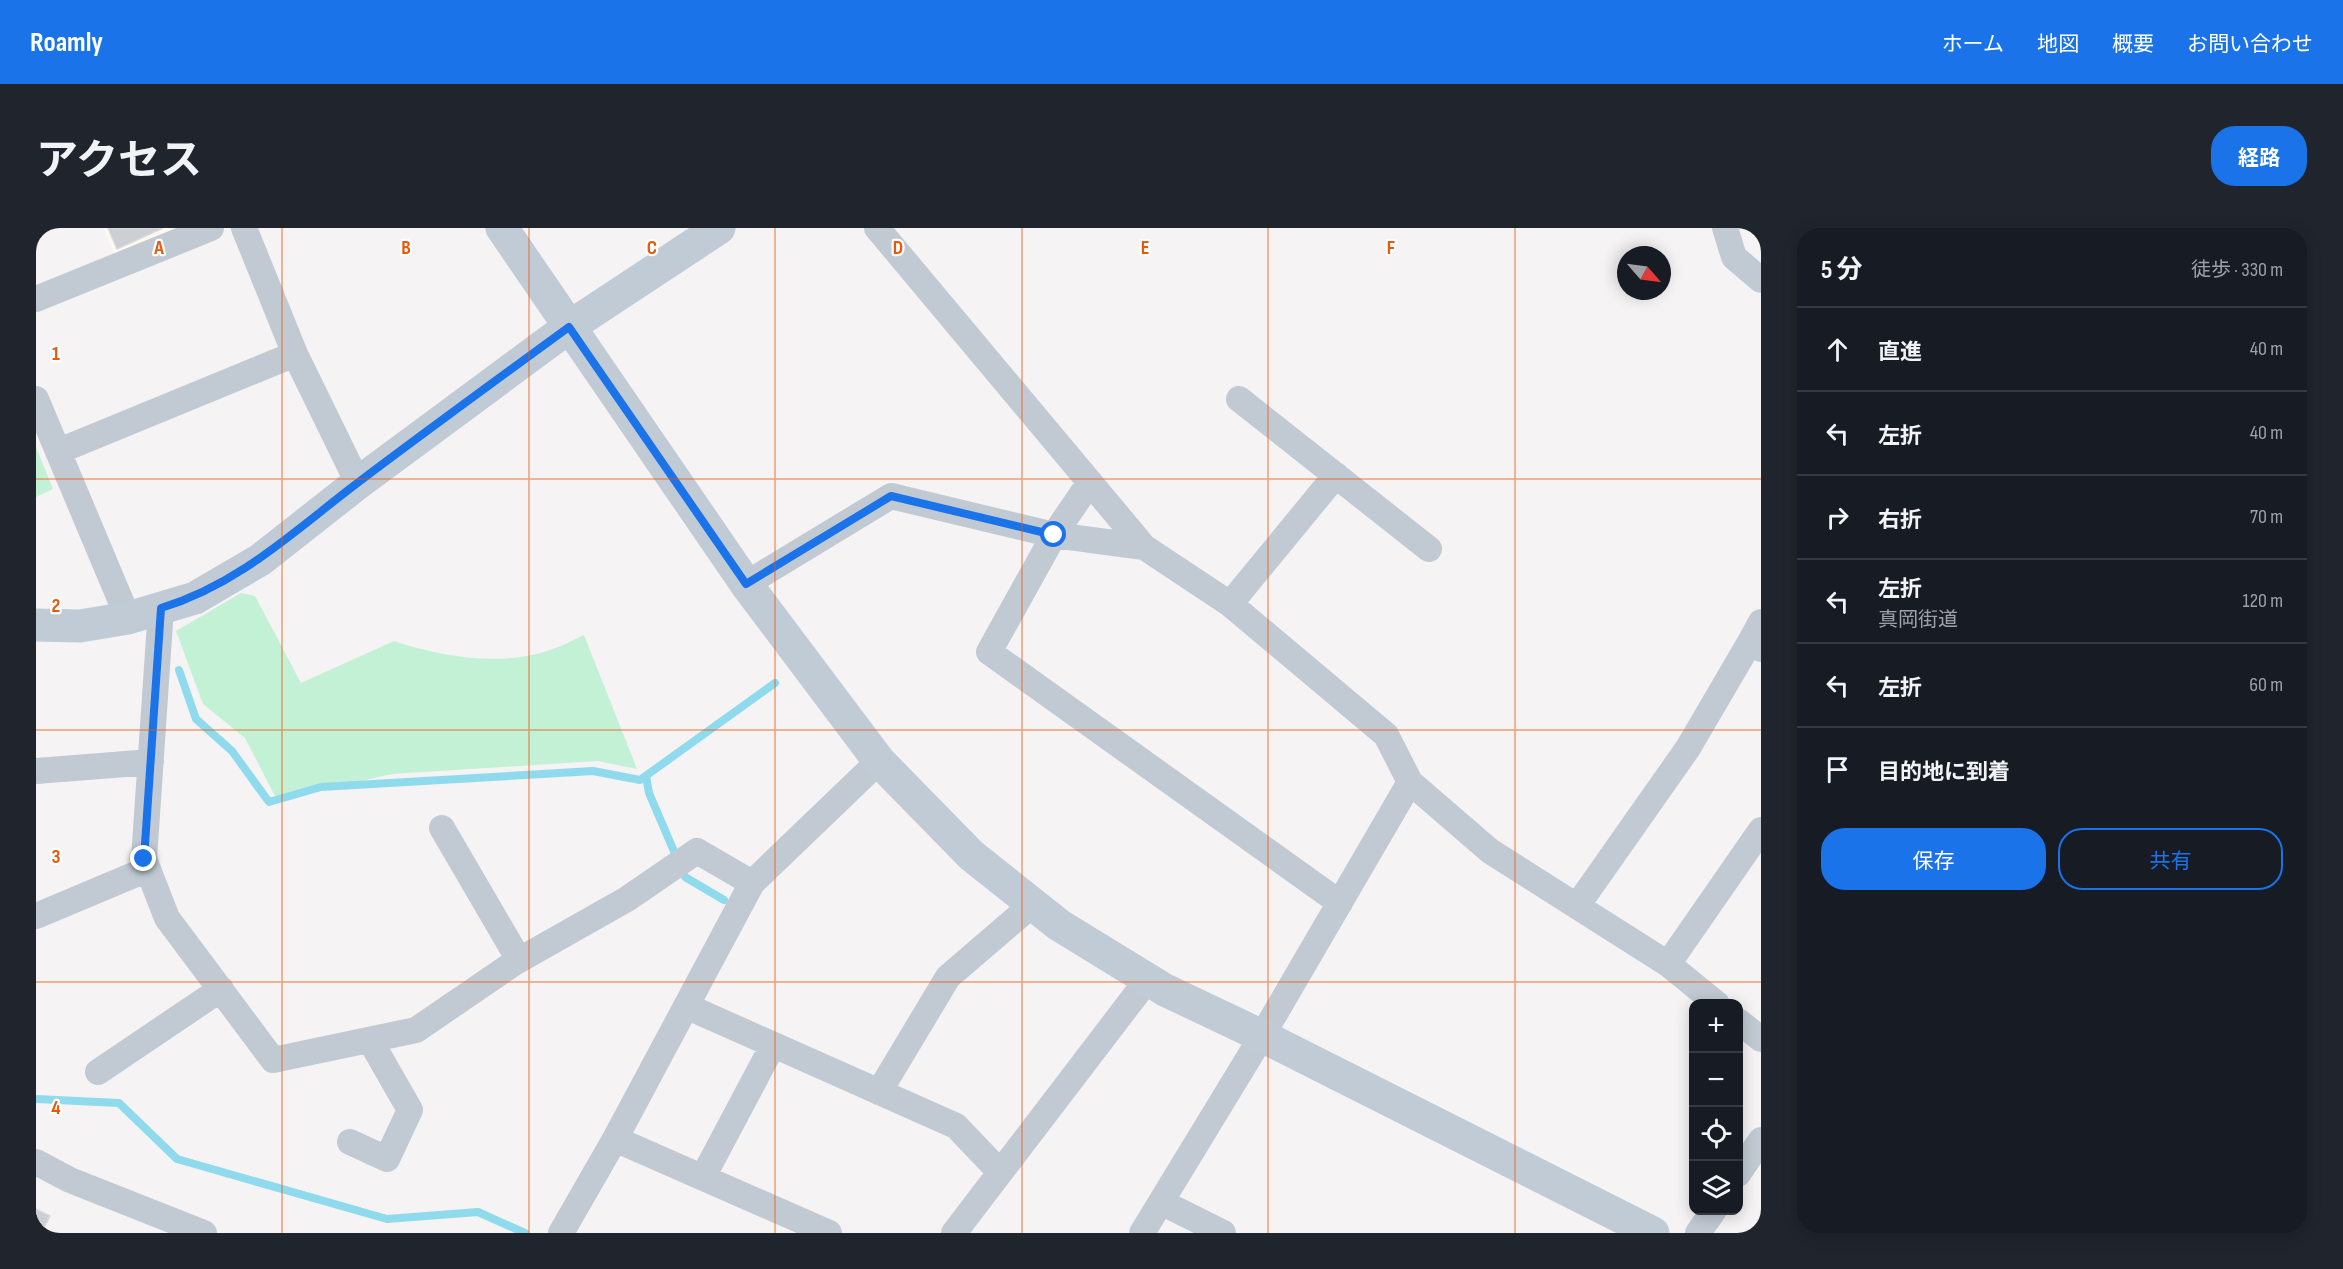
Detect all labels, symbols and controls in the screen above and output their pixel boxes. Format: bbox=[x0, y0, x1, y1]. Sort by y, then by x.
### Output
text: Roamly bbox=[30, 26, 103, 59]
text: ホーム bbox=[1942, 32, 2004, 57]
text: 地図 bbox=[2037, 32, 2079, 57]
text: 概要 bbox=[2112, 32, 2154, 57]
text: お問い合わせ bbox=[2187, 32, 2313, 57]
button: 経路 bbox=[2211, 126, 2307, 186]
text: アクセス bbox=[36, 136, 202, 187]
text: A bbox=[153, 236, 164, 260]
text: B bbox=[401, 236, 411, 260]
text: C bbox=[647, 236, 657, 260]
text: D bbox=[893, 236, 903, 260]
text: E bbox=[1141, 236, 1149, 260]
text: F bbox=[1387, 236, 1395, 260]
north arrow bbox=[1617, 246, 1671, 300]
text: 5 分 bbox=[1821, 255, 1862, 286]
text: 徒歩 · 330 m bbox=[2191, 258, 2283, 282]
icon: ahead bbox=[1821, 333, 1854, 366]
text: 40 m bbox=[2250, 337, 2283, 361]
text: 直進 bbox=[1878, 339, 1922, 366]
text: 1 bbox=[52, 342, 60, 366]
icon: left bbox=[1821, 417, 1854, 450]
text: 40 m bbox=[2250, 421, 2283, 445]
text: 左折 bbox=[1878, 423, 1922, 450]
icon: right bbox=[1821, 501, 1854, 534]
text: 70 m bbox=[2250, 505, 2283, 529]
text: 右折 bbox=[1878, 507, 1922, 534]
route start bbox=[1040, 521, 1066, 547]
text: 左折 bbox=[1878, 576, 1922, 603]
icon: left bbox=[1821, 585, 1854, 618]
text: 120 m bbox=[2243, 589, 2283, 613]
text: 2 bbox=[52, 594, 60, 618]
text: 真岡街道 bbox=[1878, 608, 1958, 632]
icon: left bbox=[1821, 669, 1854, 702]
text: 60 m bbox=[2249, 673, 2283, 697]
text: 左折 bbox=[1878, 675, 1922, 702]
icon: arrive bbox=[1821, 753, 1854, 786]
text: 目的地に到着 bbox=[1878, 759, 2010, 786]
button: 保存 bbox=[1821, 828, 2046, 890]
button: 共有 bbox=[2058, 828, 2283, 890]
text: 3 bbox=[52, 845, 61, 869]
route end bbox=[130, 845, 156, 871]
map controls bbox=[1689, 999, 1743, 1215]
button: + bbox=[1689, 999, 1743, 1053]
button: − bbox=[1689, 1053, 1743, 1107]
text: 4 bbox=[51, 1096, 61, 1120]
button: locate bbox=[1689, 1107, 1743, 1161]
button: layers bbox=[1689, 1161, 1743, 1215]

